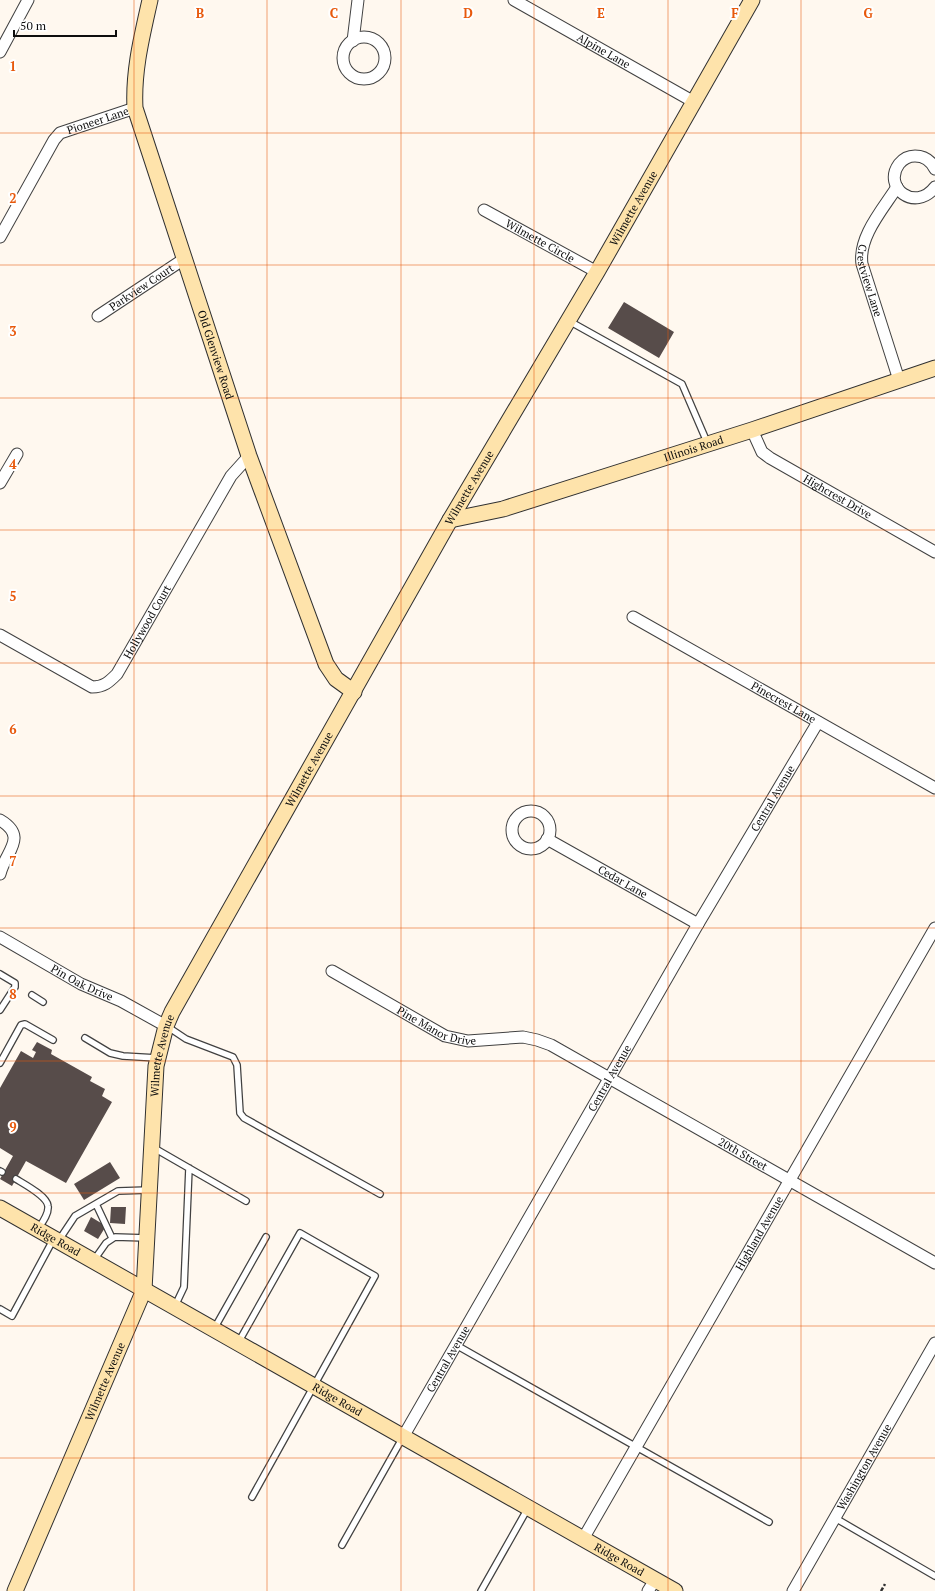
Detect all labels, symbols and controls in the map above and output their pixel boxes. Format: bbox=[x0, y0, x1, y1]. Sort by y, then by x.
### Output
text: B bbox=[196, 4, 204, 22]
text: C bbox=[330, 4, 338, 22]
text: D bbox=[463, 4, 473, 22]
text: E bbox=[597, 4, 605, 22]
text: F bbox=[731, 4, 739, 22]
text: G bbox=[863, 4, 873, 22]
scale bar bbox=[14, 12, 116, 38]
text: 50 m bbox=[20, 18, 47, 33]
street label: Alpine Lane bbox=[575, 30, 633, 72]
text: 1 bbox=[9, 57, 17, 75]
street label: Pioneer Lane bbox=[65, 103, 131, 137]
street label: Wilmette Avenue bbox=[606, 168, 660, 248]
text: 2 bbox=[9, 189, 17, 207]
street label: Wilmette Circle bbox=[503, 216, 578, 266]
street label: Crestview Lane bbox=[855, 243, 885, 319]
street label: Parkview Court bbox=[106, 261, 176, 314]
street label: Old Glenview Road bbox=[195, 308, 237, 401]
text: 3 bbox=[9, 322, 17, 340]
street label: Illinois Road bbox=[662, 433, 725, 465]
street label: Wilmette Avenue bbox=[442, 447, 497, 527]
text: 4 bbox=[9, 455, 17, 473]
street label: Highcrest Drive bbox=[801, 472, 875, 522]
street label: Hollywood Court bbox=[120, 582, 174, 661]
text: 5 bbox=[9, 587, 17, 605]
street label: Pinecrest Lane bbox=[749, 678, 819, 726]
text: 6 bbox=[9, 720, 17, 738]
street label: Wilmette Avenue bbox=[282, 729, 336, 809]
street label: Central Avenue bbox=[748, 762, 798, 834]
text: 7 bbox=[9, 852, 17, 870]
street label: Cedar Lane bbox=[596, 862, 650, 901]
street label: Pin Oak Drive bbox=[49, 961, 116, 1004]
text: 8 bbox=[9, 985, 17, 1003]
street label: Pine Manor Drive bbox=[395, 1003, 477, 1048]
street label: Wilmette Avenue bbox=[147, 1012, 177, 1097]
street label: Central Avenue bbox=[585, 1042, 634, 1114]
text: 9 bbox=[9, 1118, 17, 1136]
street label: 20th Street bbox=[716, 1134, 770, 1174]
street label: Highland Avenue bbox=[732, 1193, 786, 1273]
street label: Ridge Road bbox=[28, 1220, 83, 1259]
street label: Central Avenue bbox=[423, 1323, 473, 1395]
street label: Wilmette Avenue bbox=[82, 1340, 128, 1423]
street label: Ridge Road bbox=[310, 1380, 365, 1419]
street label: Washington Avenue bbox=[834, 1421, 895, 1513]
street label: Ridge Road bbox=[592, 1540, 647, 1579]

